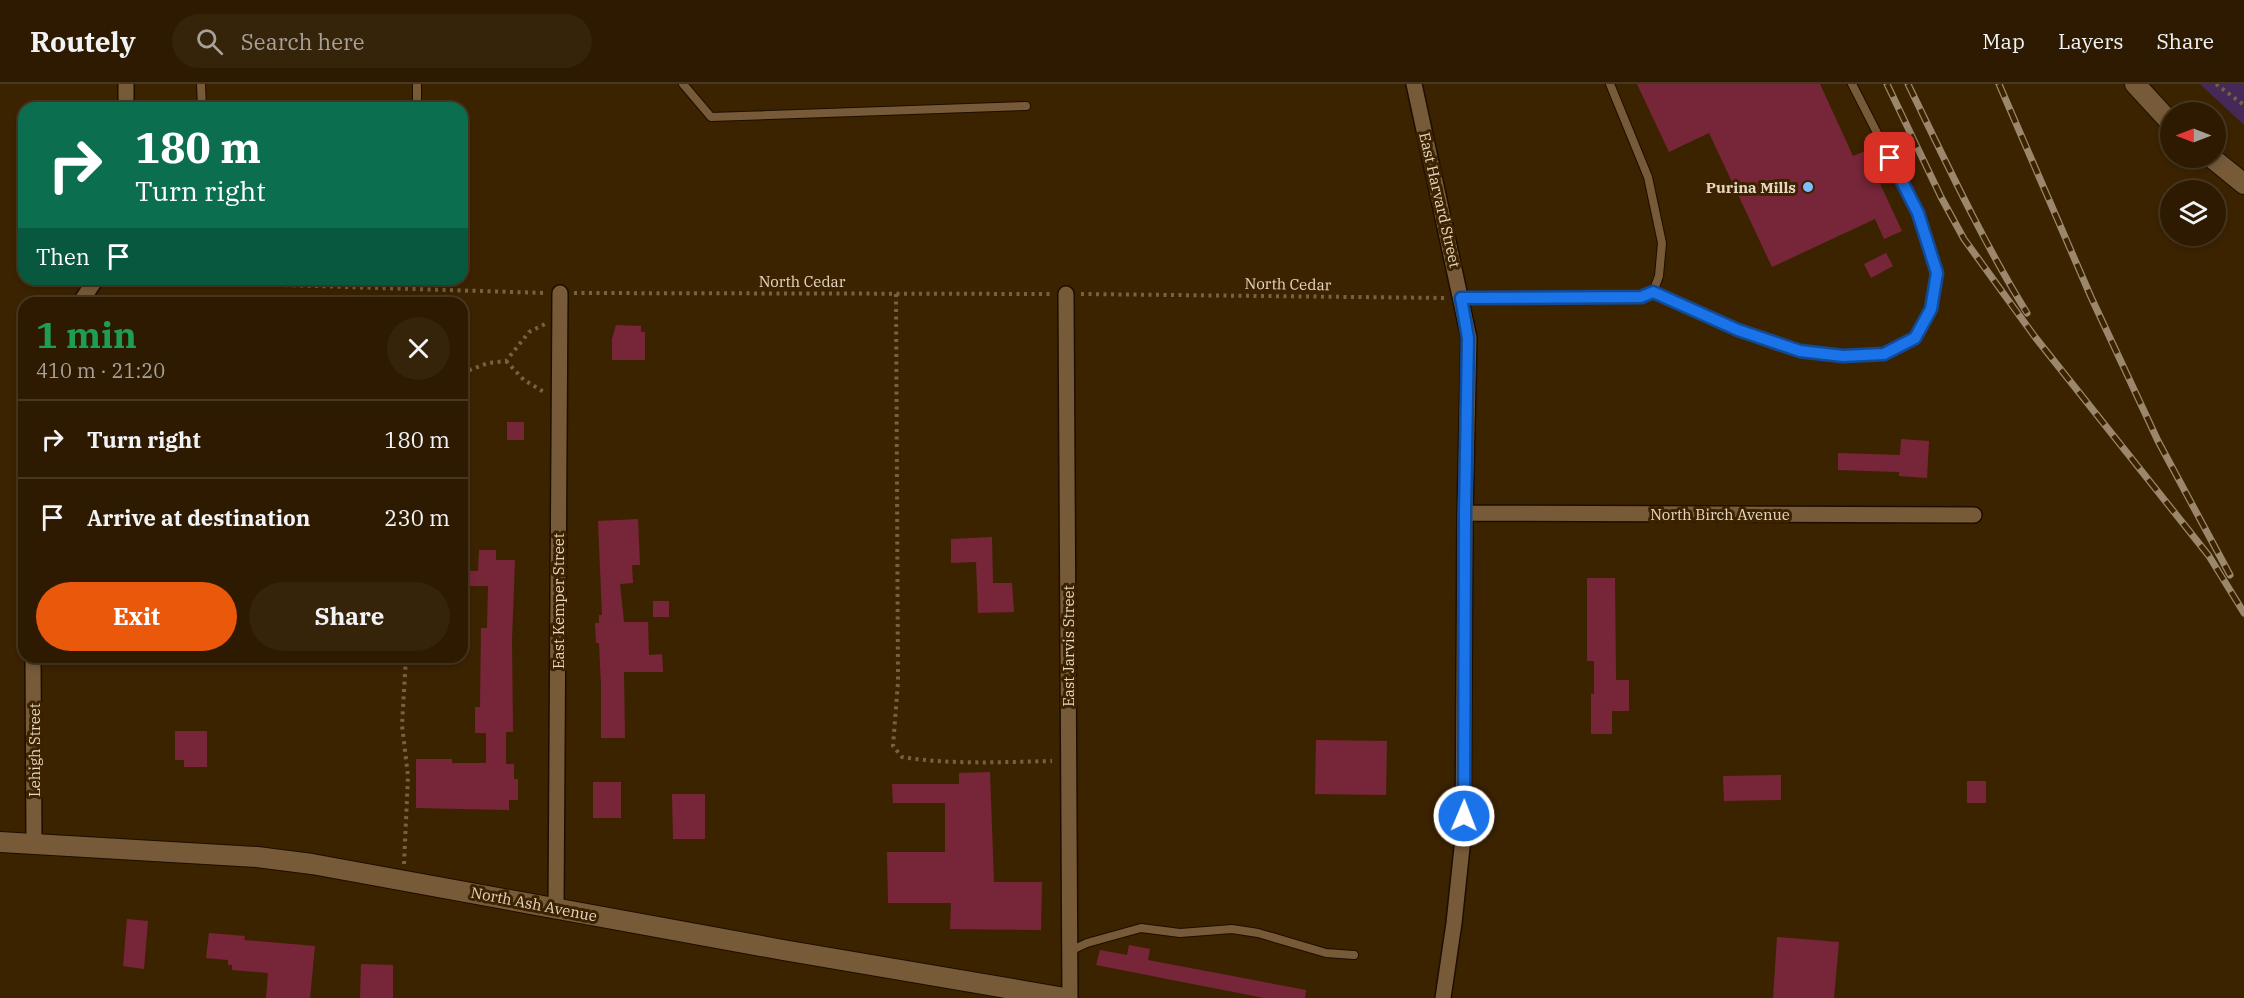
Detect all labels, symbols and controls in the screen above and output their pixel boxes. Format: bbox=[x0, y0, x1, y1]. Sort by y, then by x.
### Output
search box bbox=[172, 14, 592, 68]
text: Routely bbox=[30, 23, 136, 60]
icon: search bbox=[193, 25, 226, 58]
text: Search here bbox=[241, 27, 365, 56]
text: Map bbox=[1982, 27, 2025, 55]
text: Layers bbox=[2058, 27, 2124, 55]
text: Share bbox=[2157, 27, 2214, 55]
north arrow bbox=[2160, 102, 2226, 168]
map controls bbox=[2160, 102, 2226, 246]
text: 180 m bbox=[135, 120, 261, 175]
icon: right bbox=[36, 126, 114, 204]
street label: East Harvard Street bbox=[1415, 130, 1465, 270]
pin bbox=[1864, 132, 1915, 183]
icon: arrive bbox=[1873, 141, 1906, 174]
text: Turn right bbox=[135, 173, 266, 208]
place label: Purina Mills bbox=[1706, 178, 1796, 197]
marker: Purina Mills bbox=[1801, 180, 1815, 194]
button: layers bbox=[2160, 180, 2226, 246]
icon: arrive bbox=[102, 240, 135, 273]
text: Then bbox=[36, 242, 90, 271]
street label: North Cedar bbox=[759, 272, 846, 291]
street label: North Cedar bbox=[1244, 274, 1332, 294]
text: 1 min bbox=[36, 311, 137, 358]
button: close bbox=[387, 317, 450, 380]
text: 410 m · 21:20 bbox=[36, 357, 165, 384]
icon: right bbox=[36, 423, 69, 456]
text: Turn right bbox=[87, 425, 201, 454]
text: 180 m bbox=[384, 425, 450, 454]
icon: arrive bbox=[36, 501, 69, 534]
text: Arrive at destination bbox=[87, 503, 310, 532]
text: 230 m bbox=[384, 503, 450, 532]
street label: North Birch Avenue bbox=[1650, 505, 1790, 524]
street label: East Kemper Street bbox=[549, 533, 568, 669]
button: Exit bbox=[36, 582, 237, 651]
button: Share bbox=[249, 582, 450, 651]
street label: East Jarvis Street bbox=[1059, 585, 1078, 707]
street label: Lehigh Street bbox=[25, 703, 44, 797]
position arrow bbox=[1432, 784, 1496, 848]
street label: North Ash Avenue bbox=[469, 882, 599, 926]

